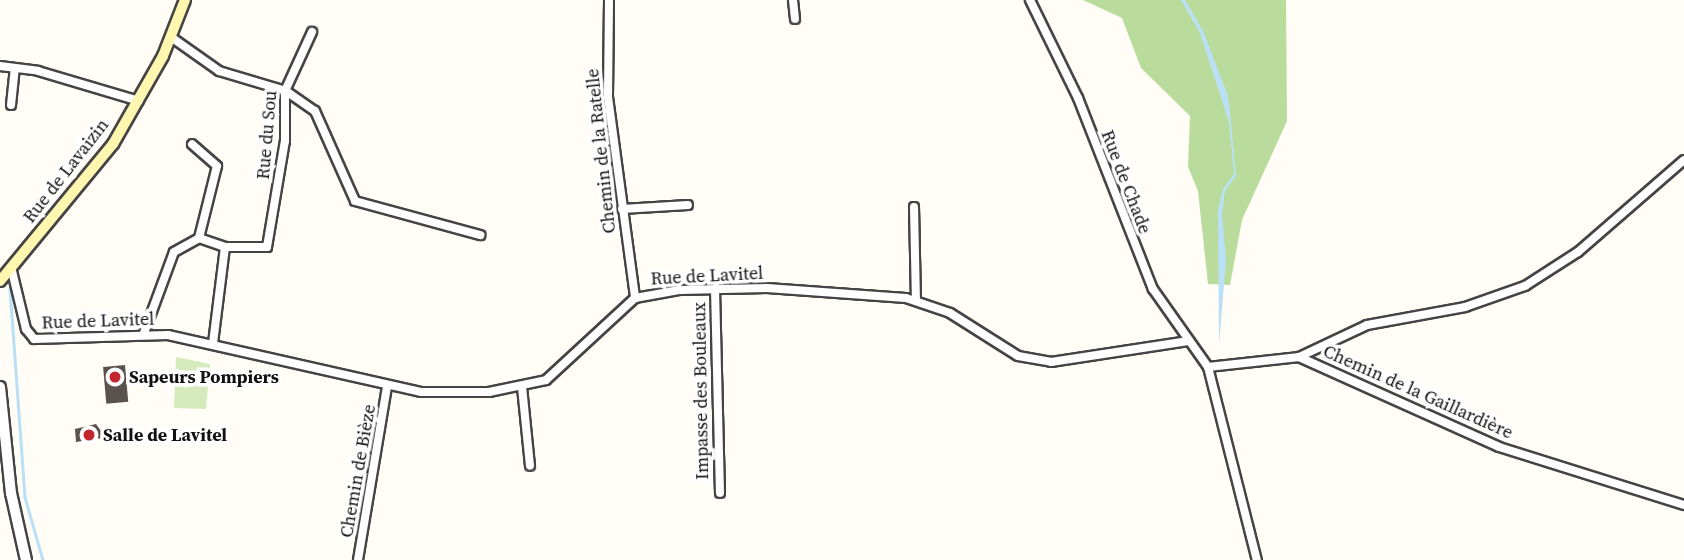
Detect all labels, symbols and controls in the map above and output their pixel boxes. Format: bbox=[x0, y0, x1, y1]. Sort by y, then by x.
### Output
street label: Chemin de la Ratelle bbox=[582, 67, 620, 235]
street label: Rue du Sou bbox=[252, 90, 282, 180]
street label: Rue de Lavaizin bbox=[19, 115, 113, 227]
street label: Rue de Chade bbox=[1096, 127, 1156, 237]
street label: Rue de Lavitel bbox=[650, 262, 764, 290]
street label: Impasse des Bouleaux bbox=[689, 302, 713, 480]
street label: Rue de Lavitel bbox=[41, 308, 155, 334]
street label: Chemin de la Gaillardière bbox=[1320, 340, 1516, 444]
place label: Sapeurs Pompiers bbox=[129, 366, 279, 388]
marker: Sapeurs Pompiers bbox=[107, 369, 123, 385]
street label: Chemin de Bièze bbox=[336, 403, 380, 539]
place label: Salle de Lavitel bbox=[103, 424, 227, 446]
marker: Salle de Lavitel bbox=[81, 427, 97, 443]

